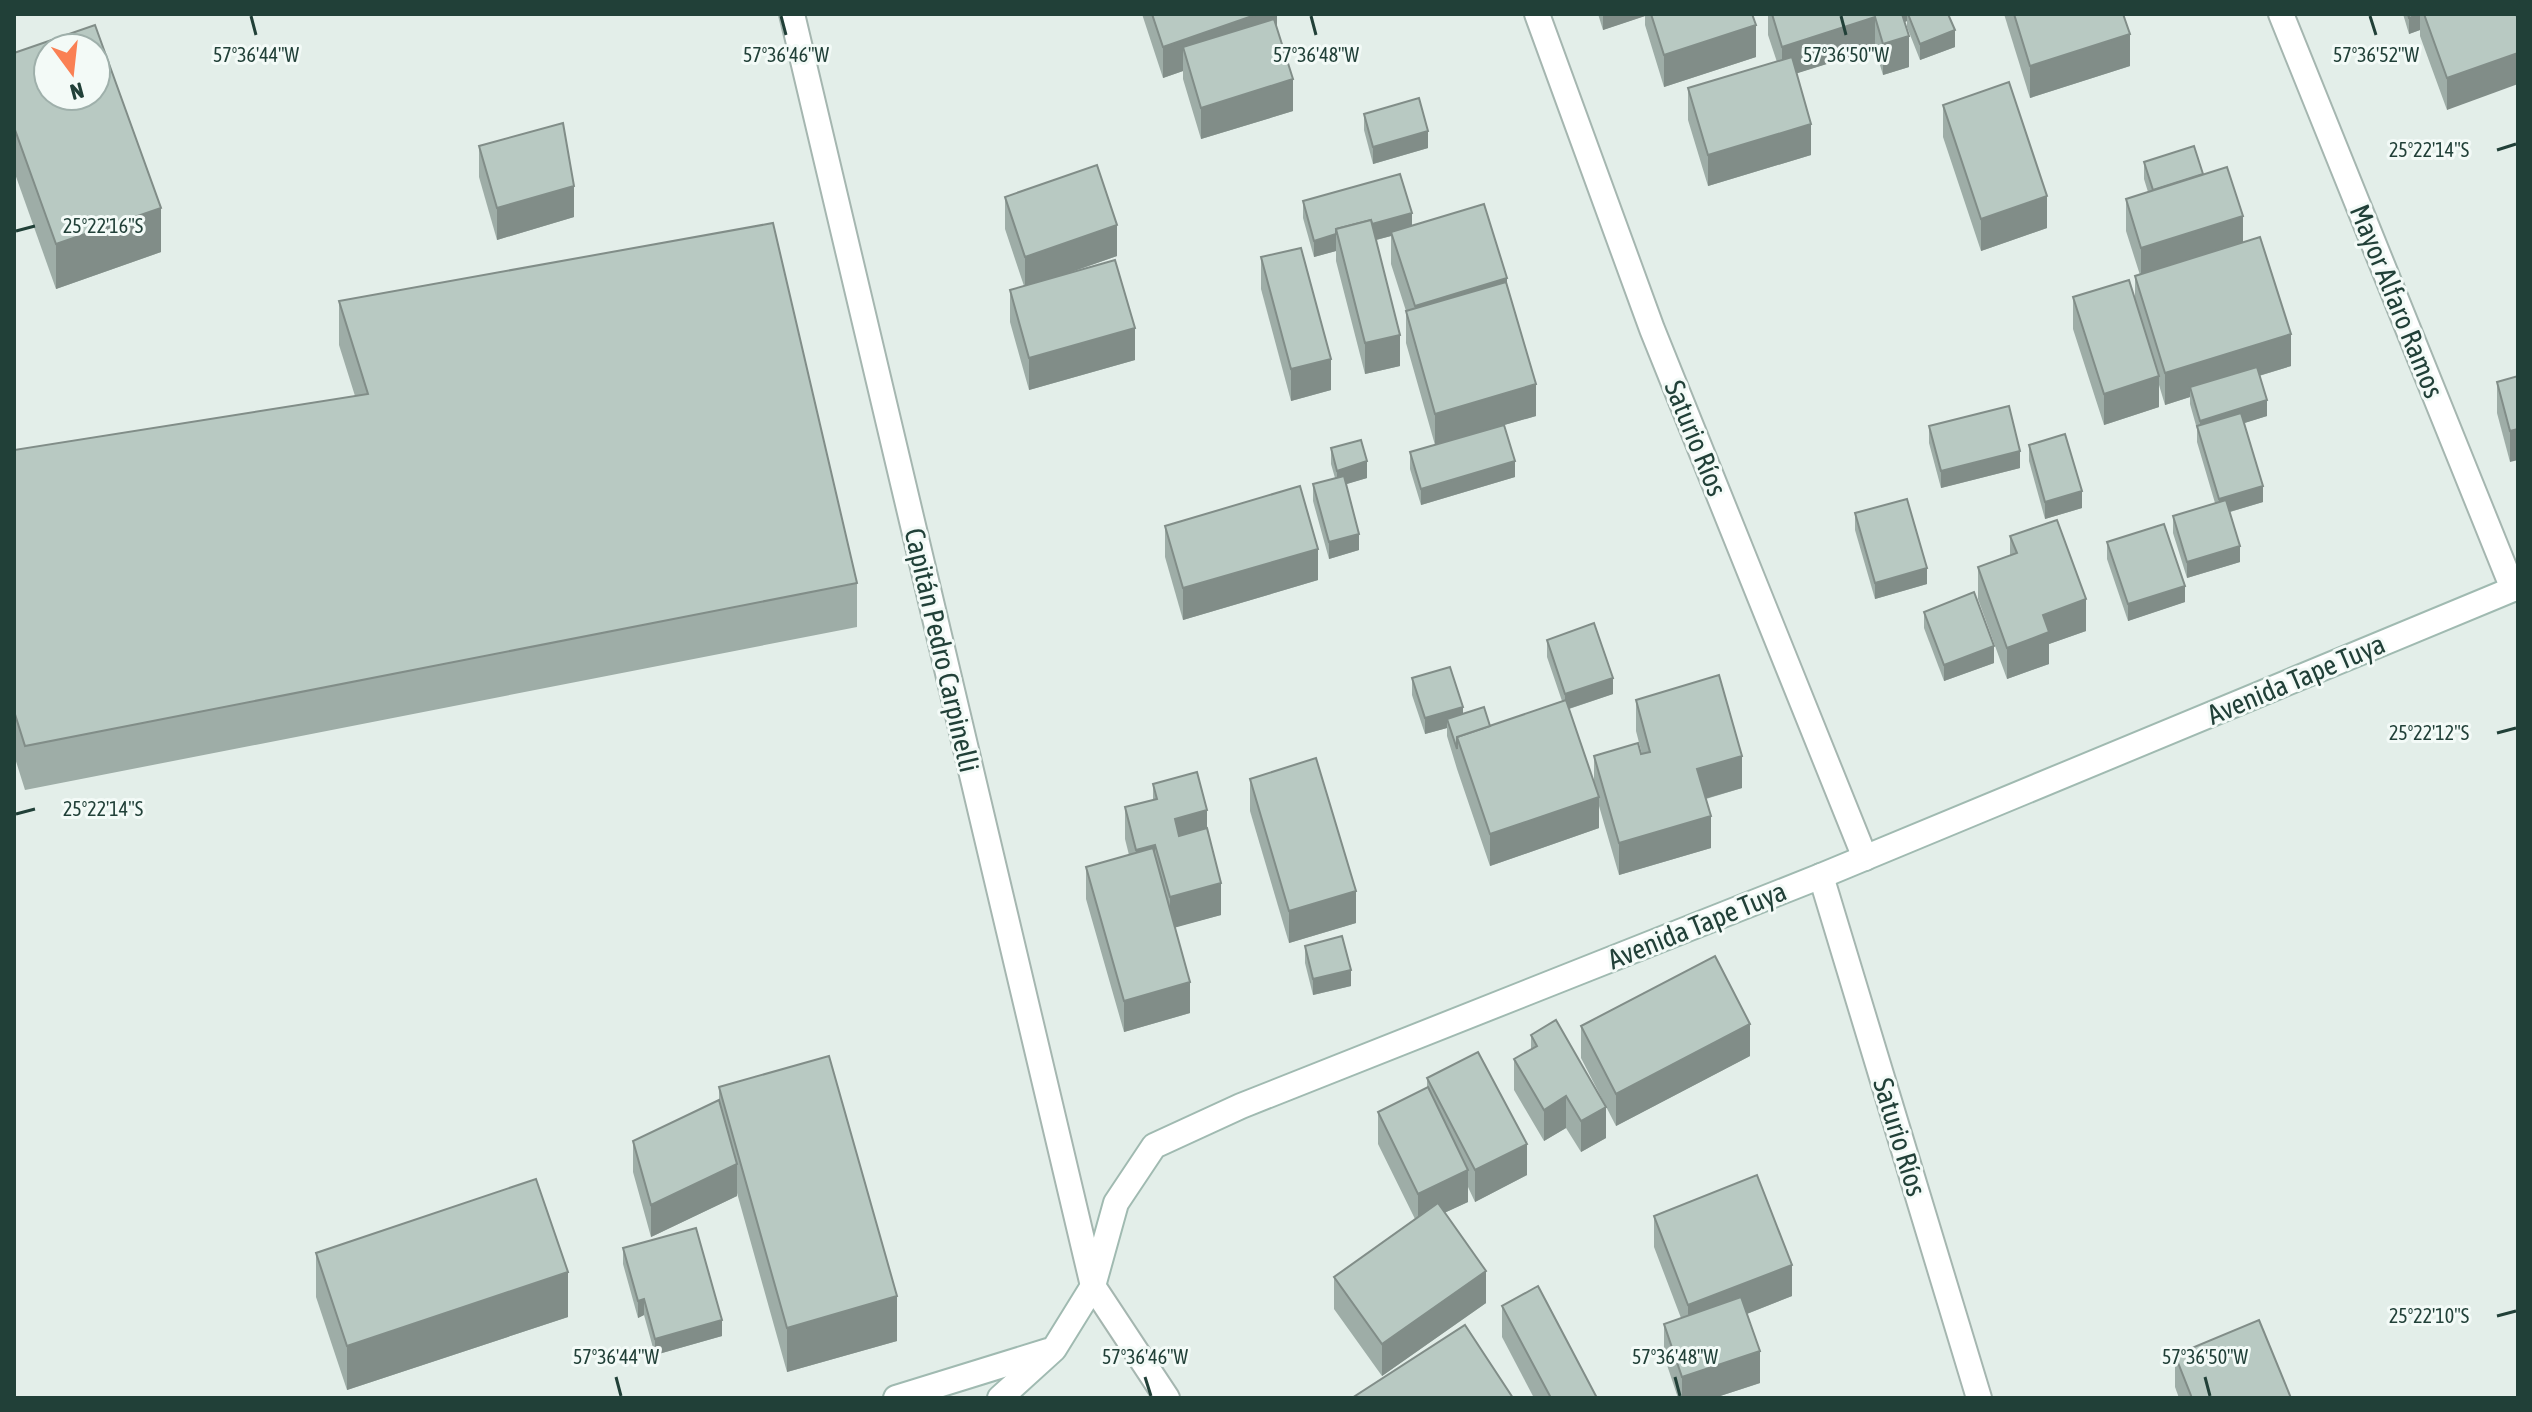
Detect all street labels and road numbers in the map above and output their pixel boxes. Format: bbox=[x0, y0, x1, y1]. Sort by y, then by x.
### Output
street label: Mayor Alfaro Ramos bbox=[2344, 200, 2450, 402]
street label: Saturio Ríos bbox=[1658, 376, 1734, 500]
street label: Capitán Pedro Carpinelli bbox=[898, 525, 986, 775]
street label: Avenida Tape Tuya bbox=[2202, 627, 2390, 731]
street label: Avenida Tape Tuya bbox=[1603, 875, 1791, 975]
street label: Saturio Ríos bbox=[1867, 1074, 1933, 1200]

